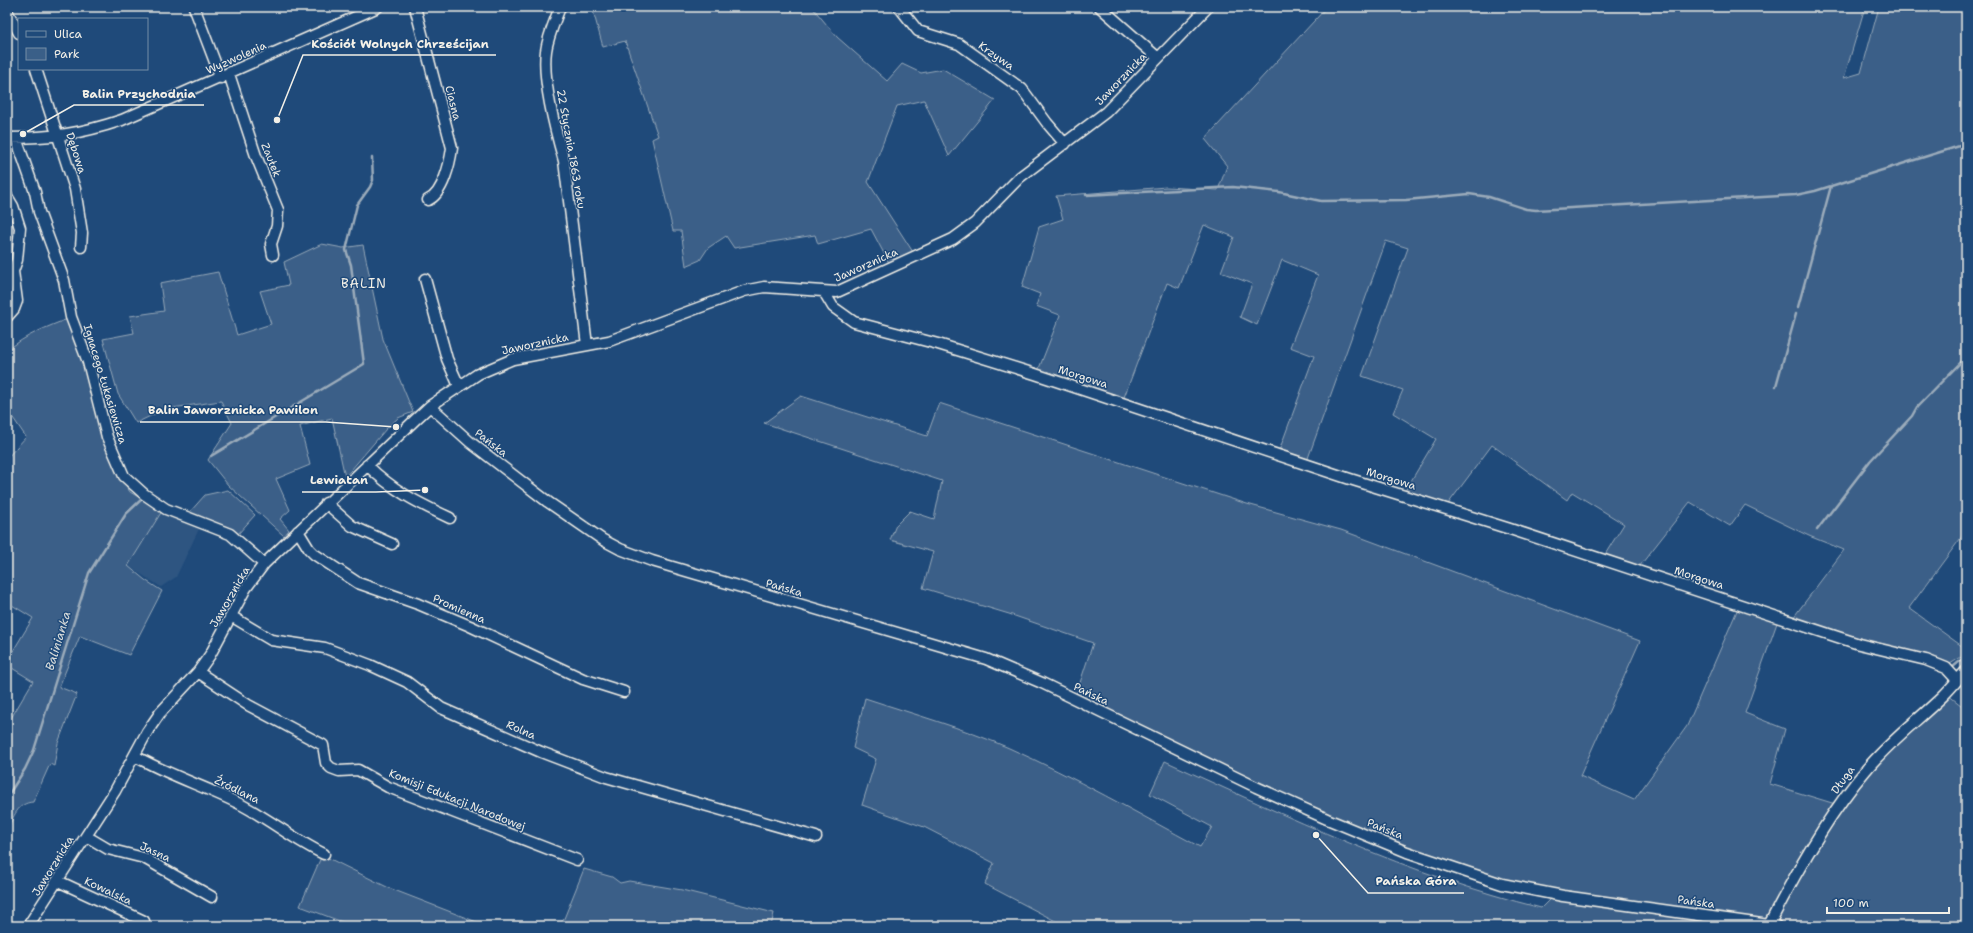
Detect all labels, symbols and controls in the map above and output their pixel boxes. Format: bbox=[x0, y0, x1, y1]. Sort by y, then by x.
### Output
legend bbox=[18, 18, 148, 70]
text: Ulica bbox=[54, 26, 83, 42]
callout: Kościół Wolnych Chrześcijan bbox=[303, 31, 496, 55]
text: Kościół Wolnych Chrześcijan bbox=[311, 36, 489, 52]
street label: Wyzwolenia bbox=[203, 38, 269, 78]
street label: Krzywa bbox=[975, 38, 1017, 74]
text: Park bbox=[54, 46, 80, 62]
street label: Jaworznicka bbox=[1092, 49, 1150, 109]
callout: Balin Przychodnia bbox=[74, 81, 204, 105]
street label: Ciasna bbox=[441, 84, 465, 122]
text: Balin Przychodnia bbox=[82, 86, 197, 102]
street label: 22 Stycznia 1863 roku bbox=[553, 88, 589, 210]
street label: Dębowa bbox=[62, 130, 90, 176]
street label: Zaułek bbox=[257, 141, 285, 179]
street label: Jaworznicka bbox=[832, 244, 900, 286]
district label: BALIN bbox=[341, 275, 387, 292]
street label: Ignacego Łukasiewicza bbox=[80, 322, 130, 446]
street label: Jaworznicka bbox=[500, 330, 570, 358]
street label: Morgowa bbox=[1056, 362, 1110, 392]
callout: Balin Jaworznicka Pawilon bbox=[140, 398, 326, 422]
text: Balin Jaworznicka Pawilon bbox=[148, 402, 318, 418]
street label: Pańska bbox=[472, 426, 510, 461]
street label: Morgowa bbox=[1364, 464, 1418, 494]
callout: Lewiatan bbox=[302, 468, 376, 492]
text: Lewiatan bbox=[310, 472, 368, 488]
street label: Morgowa bbox=[1672, 563, 1726, 593]
street label: Jaworznicka bbox=[207, 564, 254, 630]
street label: Pańska bbox=[764, 576, 804, 600]
street label: Promienna bbox=[430, 591, 488, 627]
water label: Balinianka bbox=[41, 609, 75, 673]
street label: Pańska bbox=[1071, 679, 1111, 709]
street label: Rolna bbox=[504, 717, 538, 743]
street label: Długa bbox=[1828, 763, 1858, 797]
street label: Komisji Edukacji Narodowej bbox=[386, 766, 528, 834]
street label: Źródlana bbox=[212, 772, 263, 807]
street label: Pańska bbox=[1365, 815, 1405, 843]
street label: Jaworznicka bbox=[29, 833, 77, 899]
street label: Jasna bbox=[137, 838, 173, 866]
callout: Pańska Góra bbox=[1368, 869, 1464, 893]
street label: Kowalska bbox=[82, 873, 134, 909]
text: Pańska Góra bbox=[1376, 873, 1457, 889]
scale bar bbox=[1827, 889, 1949, 915]
street label: Pańska bbox=[1676, 892, 1716, 912]
text: 100 m bbox=[1833, 895, 1869, 911]

